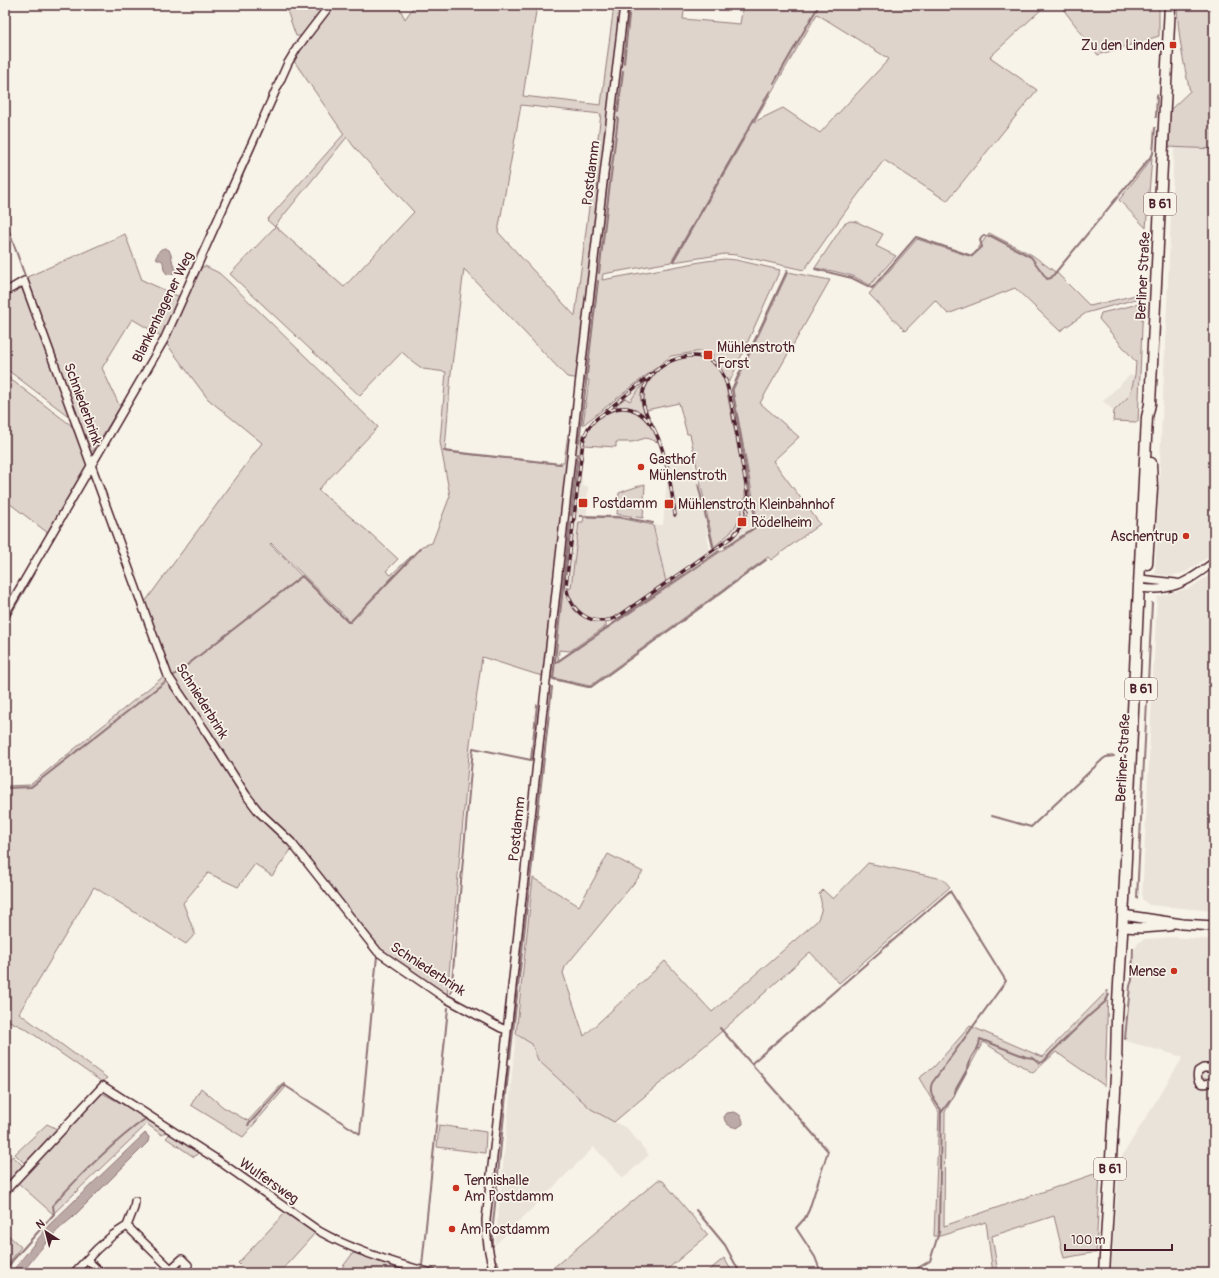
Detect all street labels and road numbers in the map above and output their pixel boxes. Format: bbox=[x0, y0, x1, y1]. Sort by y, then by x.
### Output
street label: Postdamm bbox=[579, 140, 603, 206]
road number: B 61 bbox=[1144, 193, 1176, 215]
street label: Berliner Straße bbox=[1132, 231, 1154, 320]
street label: Blankenhagener Weg bbox=[129, 249, 197, 365]
street label: Schniederbrink bbox=[60, 361, 106, 447]
street label: Schniederbrink bbox=[172, 660, 232, 742]
road number: B 61 bbox=[1125, 678, 1157, 700]
street label: Berliner Straße bbox=[1112, 713, 1134, 802]
street label: Postdamm bbox=[505, 796, 529, 862]
street label: Schniederbrink bbox=[387, 938, 469, 1000]
street label: Wulfersweg bbox=[236, 1154, 302, 1208]
road number: B 61 bbox=[1094, 1158, 1126, 1180]

